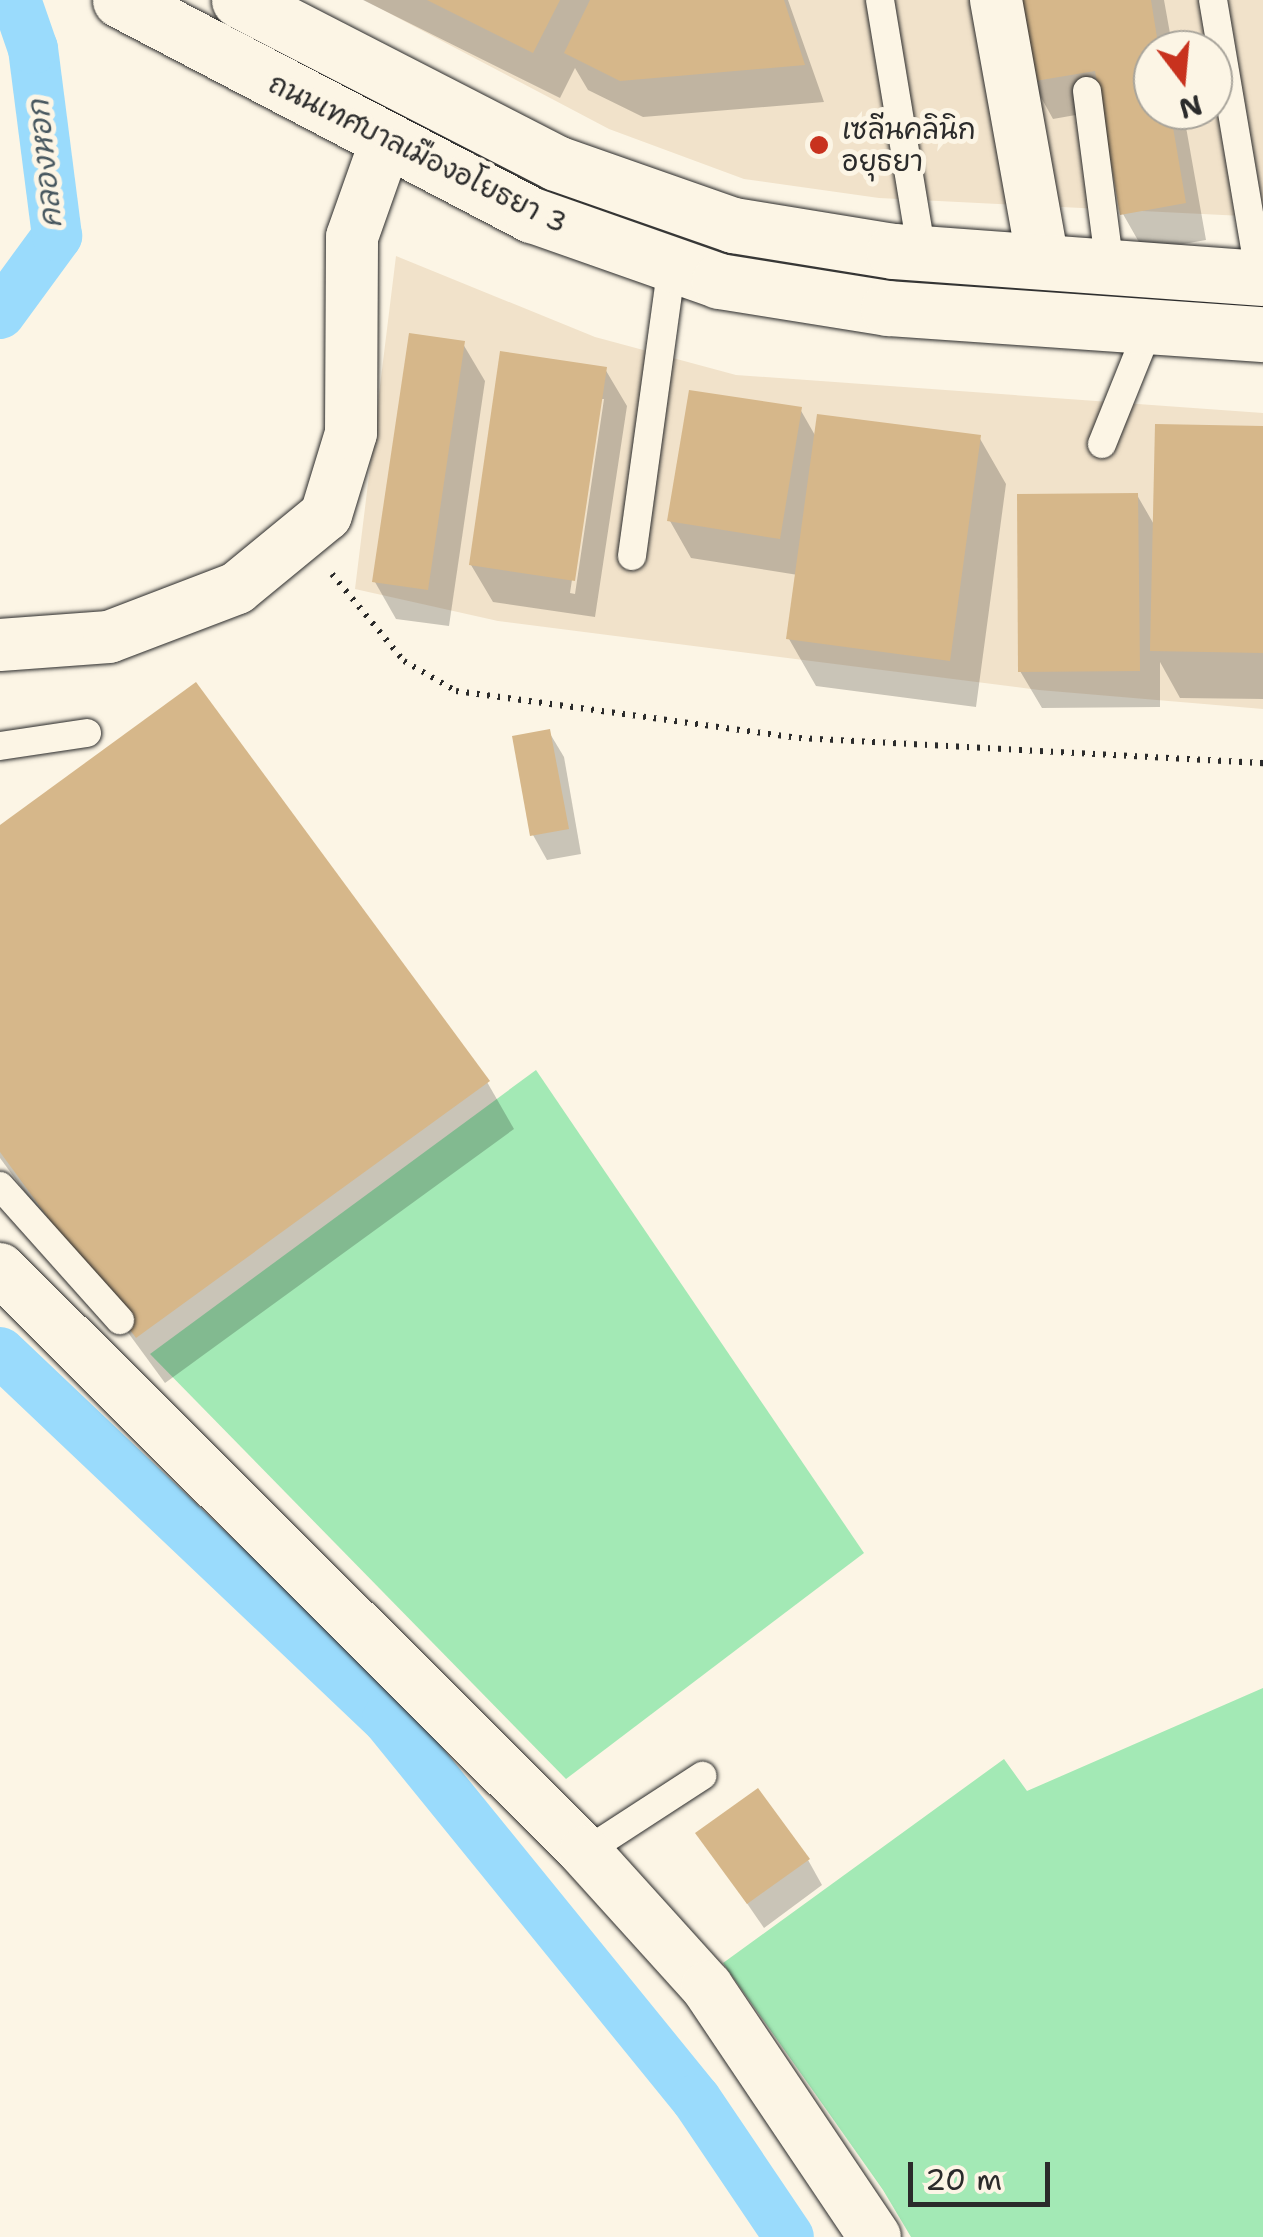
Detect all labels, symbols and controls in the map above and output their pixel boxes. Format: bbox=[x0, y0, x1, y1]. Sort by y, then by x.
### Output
north arrow bbox=[1133, 30, 1233, 130]
street label: ถนนเทศบาลเมืองอโยธยา 3 bbox=[263, 66, 573, 240]
text: N bbox=[1175, 86, 1207, 128]
water label: คลองหอก bbox=[20, 98, 70, 230]
place label: เซลีนคลินิก อยุธยา bbox=[842, 112, 976, 178]
marker: เซลีนคลินิก อยุธยา bbox=[806, 132, 832, 158]
scale bar bbox=[913, 2142, 1056, 2204]
text: 20 m bbox=[925, 2159, 1002, 2200]

